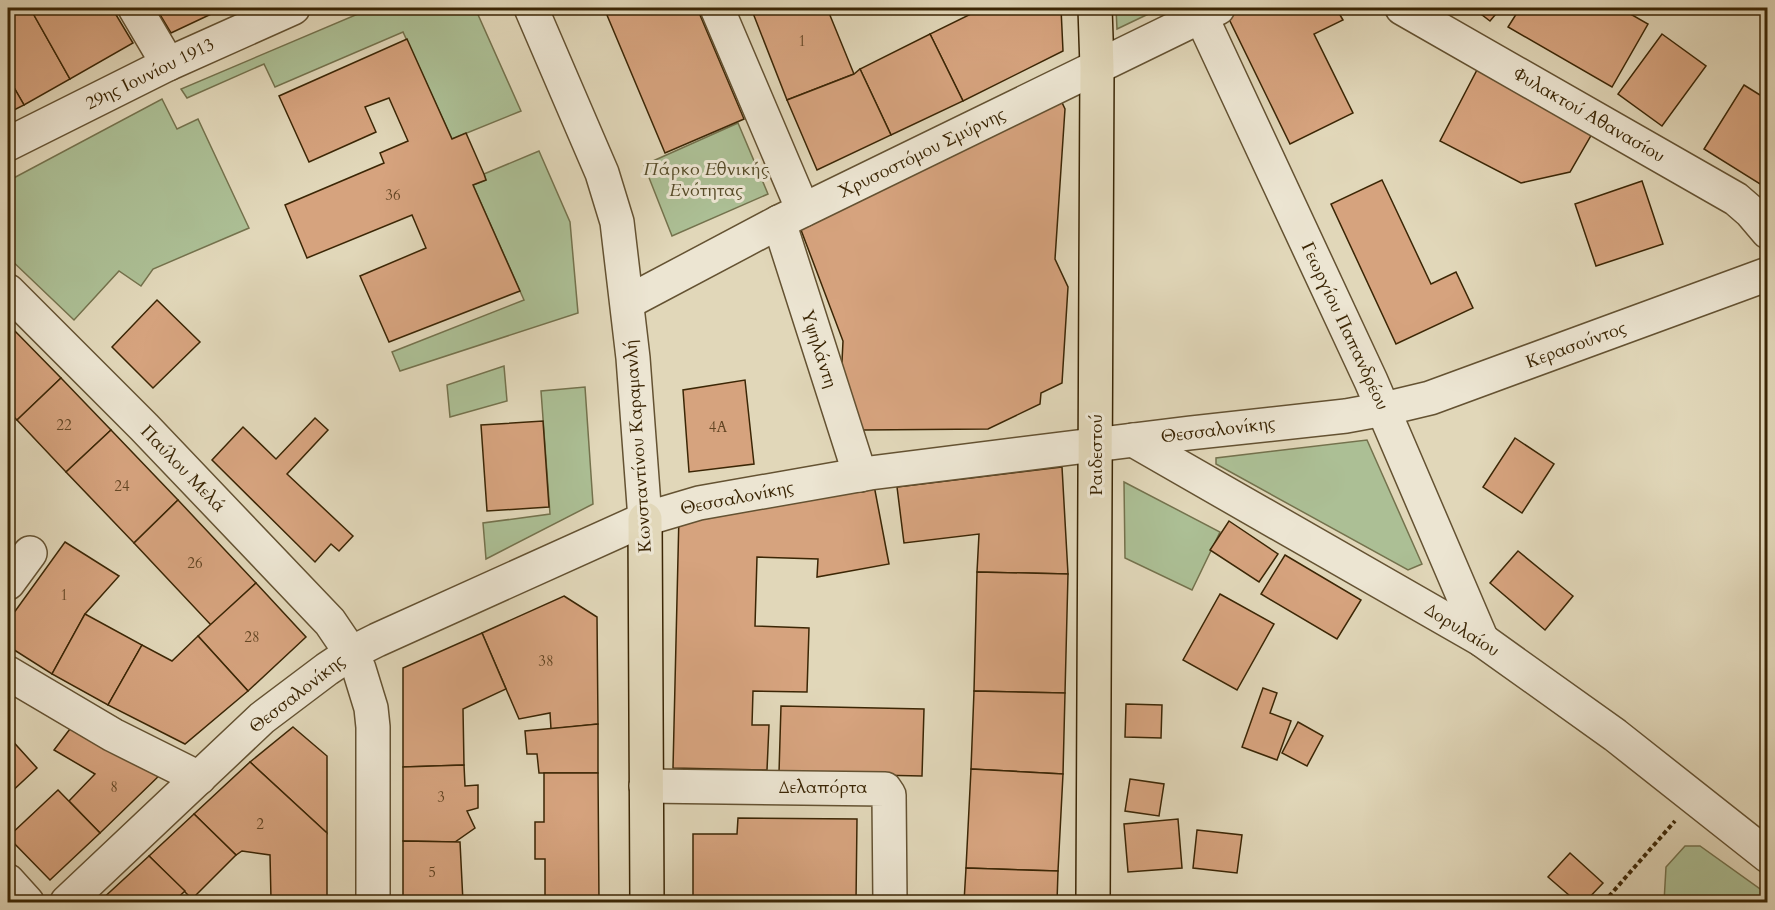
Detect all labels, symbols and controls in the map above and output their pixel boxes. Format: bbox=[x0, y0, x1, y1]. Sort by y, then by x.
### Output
house number: 1 bbox=[798, 31, 806, 51]
street label: 29ης Ιουνίου 1913 bbox=[81, 32, 219, 116]
street label: Φυλακτού Αθανασίου bbox=[1509, 61, 1669, 169]
street label: Χρυσοστόμου Σμύρνης bbox=[834, 102, 1010, 204]
park label: Πάρκο Εθνικής Ενότητας bbox=[643, 157, 769, 203]
house number: 36 bbox=[385, 185, 401, 205]
street label: Γεωργίου Παπανδρέου bbox=[1295, 238, 1395, 414]
street label: Υψηλάντη bbox=[795, 307, 843, 391]
street label: Κερασούντος bbox=[1522, 315, 1630, 375]
street label: Κωνσταντίνου Καραμανλή bbox=[618, 338, 658, 554]
street label: Θεσσαλονίκης bbox=[1159, 411, 1277, 449]
street label: Ραιδεστού bbox=[1084, 414, 1109, 496]
house number: 22 bbox=[56, 415, 72, 435]
house number: 4A bbox=[709, 417, 728, 437]
street label: Παύλου Μελά bbox=[135, 420, 231, 518]
street label: Θεσσαλονίκης bbox=[678, 475, 796, 521]
house number: 24 bbox=[114, 476, 130, 496]
house number: 26 bbox=[187, 553, 203, 573]
house number: 1 bbox=[60, 585, 68, 605]
street label: Δορυλαίου bbox=[1420, 597, 1504, 663]
house number: 28 bbox=[244, 627, 260, 647]
street label: Θεσσαλονίκης bbox=[244, 648, 350, 739]
house number: 38 bbox=[538, 651, 554, 671]
street label: Δελαπόρτα bbox=[779, 775, 867, 800]
house number: 8 bbox=[110, 777, 118, 797]
house number: 3 bbox=[437, 787, 445, 807]
house number: 2 bbox=[256, 814, 264, 834]
house number: 5 bbox=[428, 862, 436, 882]

